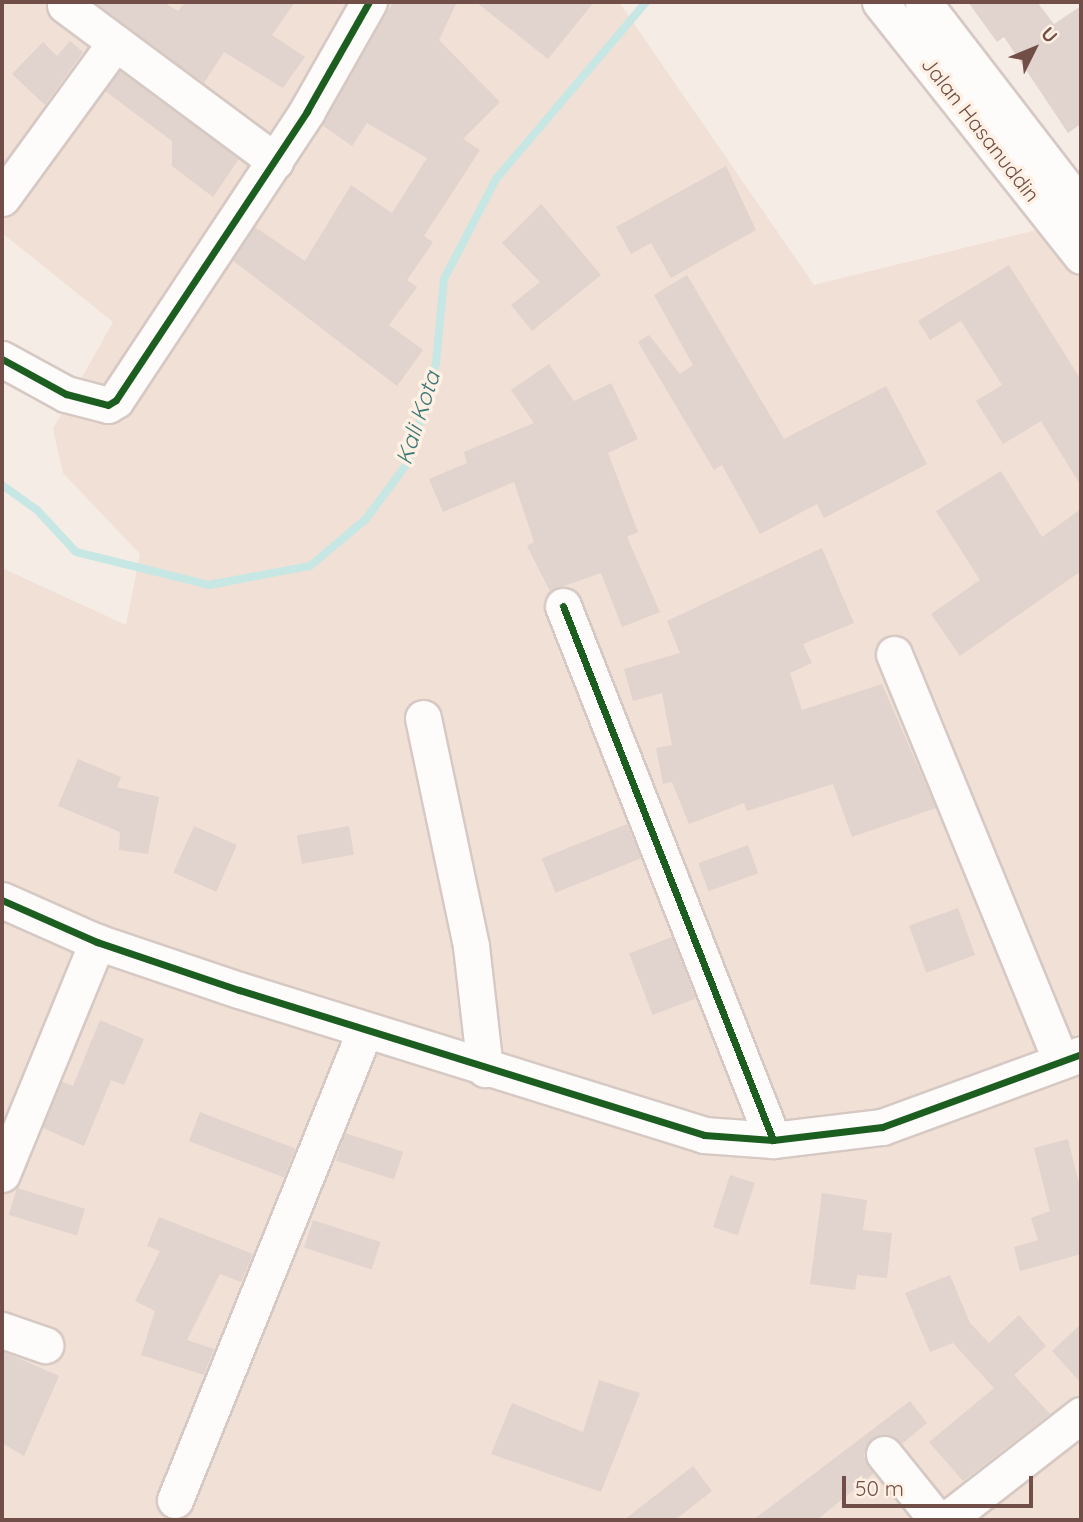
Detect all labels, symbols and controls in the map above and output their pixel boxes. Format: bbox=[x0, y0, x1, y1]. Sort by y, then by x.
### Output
north arrow bbox=[999, 14, 1069, 84]
text: U bbox=[1036, 22, 1063, 48]
street label: Jalan Hasanuddin bbox=[917, 52, 1045, 206]
water label: Kali Kota bbox=[390, 368, 446, 468]
scale bar bbox=[845, 1462, 1036, 1506]
text: 50 m bbox=[855, 1475, 904, 1501]

